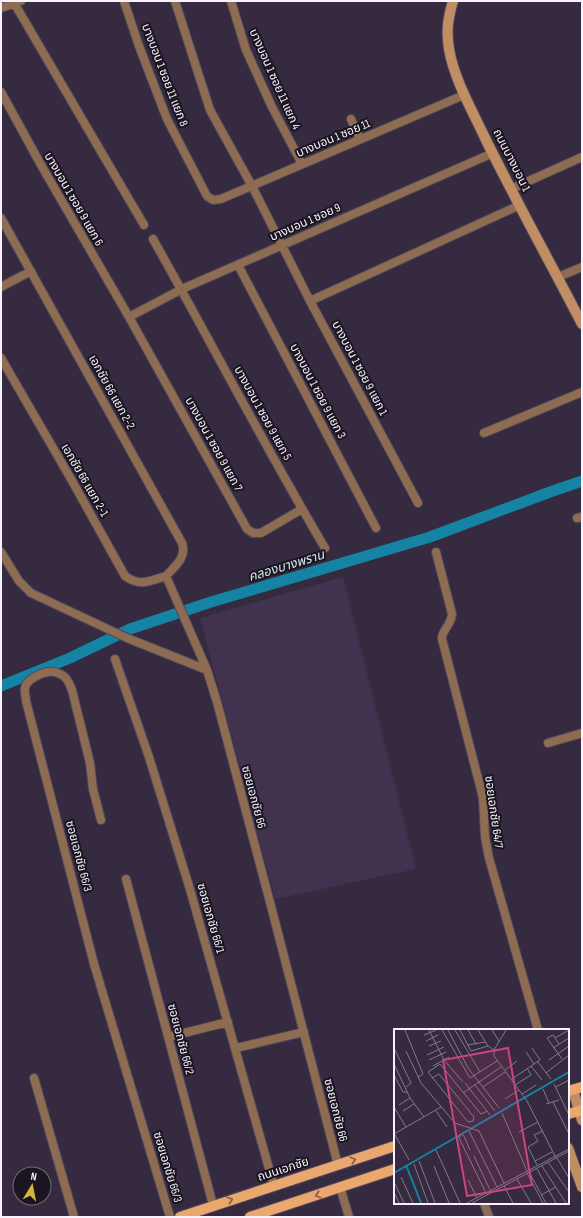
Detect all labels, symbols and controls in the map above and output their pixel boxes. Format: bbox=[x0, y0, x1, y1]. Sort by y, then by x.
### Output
street label: บางบอน 1 ซอย 11 แยก 8 bbox=[138, 22, 191, 129]
street label: บางบอน 1 ซอย 11 แยก 4 bbox=[246, 27, 303, 132]
street label: บางบอน 1 ซอย 11 bbox=[294, 116, 373, 161]
street label: ถนนบางบอน 1 bbox=[489, 126, 534, 195]
street label: บางบอน 1 ซอย 9 แยก 6 bbox=[41, 150, 107, 249]
street label: บางบอน 1 ซอย 9 bbox=[267, 200, 343, 245]
street label: บางบอน 1 ซอย 9 แยก 1 bbox=[328, 318, 391, 419]
street label: บางบอน 1 ซอย 9 แยก 3 bbox=[286, 341, 349, 441]
street label: เอกชัย 66 แยก 2-2 bbox=[85, 353, 138, 432]
street label: บางบอน 1 ซอย 9 แยก 5 bbox=[230, 364, 295, 463]
street label: บางบอน 1 ซอย 9 แยก 7 bbox=[181, 395, 246, 494]
street label: เอกชัย 66 แยก 2-1 bbox=[58, 441, 112, 520]
water label: คลองบางพราน bbox=[246, 547, 327, 585]
street label: ซอยเอกชัย 66 bbox=[238, 764, 269, 830]
street label: ซอยเอกชัย 64/7 bbox=[481, 775, 506, 850]
street label: ซอยเอกชัย 66/3 bbox=[62, 819, 95, 893]
street label: ซอยเอกชัย 66/1 bbox=[193, 881, 228, 956]
street label: ซอยเอกชัย 66/2 bbox=[164, 1002, 197, 1076]
inset map bbox=[394, 1029, 569, 1204]
street label: ซอยเอกชัย 66 bbox=[320, 1077, 351, 1143]
street label: ซอยเอกชัย 66/3 bbox=[150, 1130, 185, 1204]
street label: ถนนเอกชัย bbox=[256, 1154, 311, 1185]
one-way arrow bbox=[350, 1156, 357, 1165]
north arrow bbox=[12, 1166, 52, 1206]
text: N bbox=[30, 1170, 38, 1184]
one-way arrow bbox=[315, 1190, 322, 1199]
one-way arrow bbox=[226, 1196, 233, 1205]

